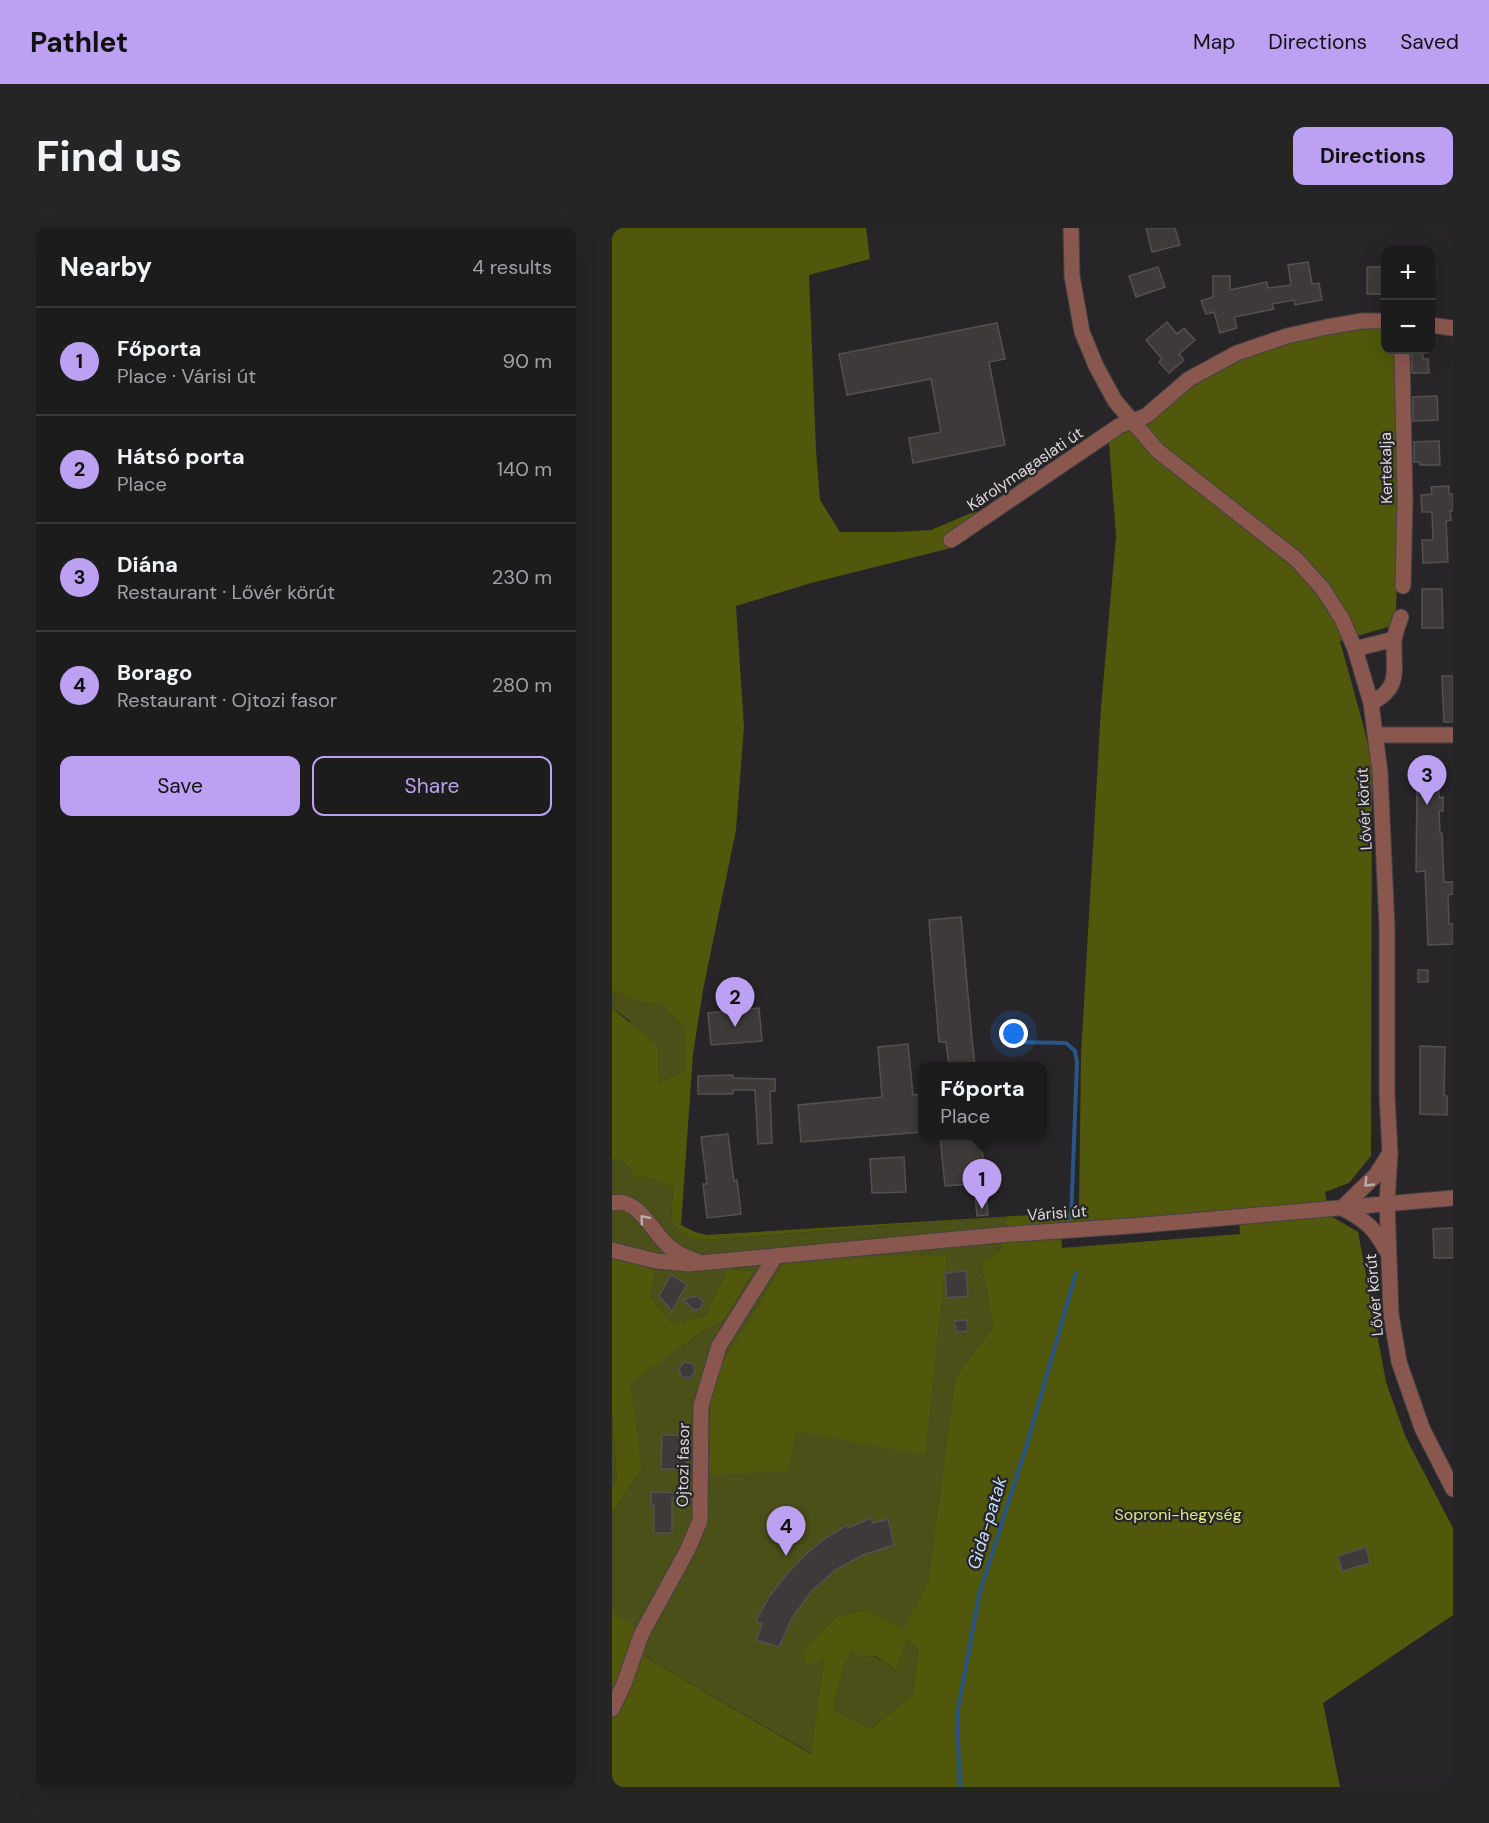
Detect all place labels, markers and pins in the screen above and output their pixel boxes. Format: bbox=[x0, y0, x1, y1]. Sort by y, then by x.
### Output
pin: 3 bbox=[1408, 756, 1446, 805]
pin: 2 bbox=[716, 978, 754, 1027]
pin: 1 bbox=[962, 1160, 1001, 1209]
pin: 4 bbox=[766, 1506, 806, 1556]

